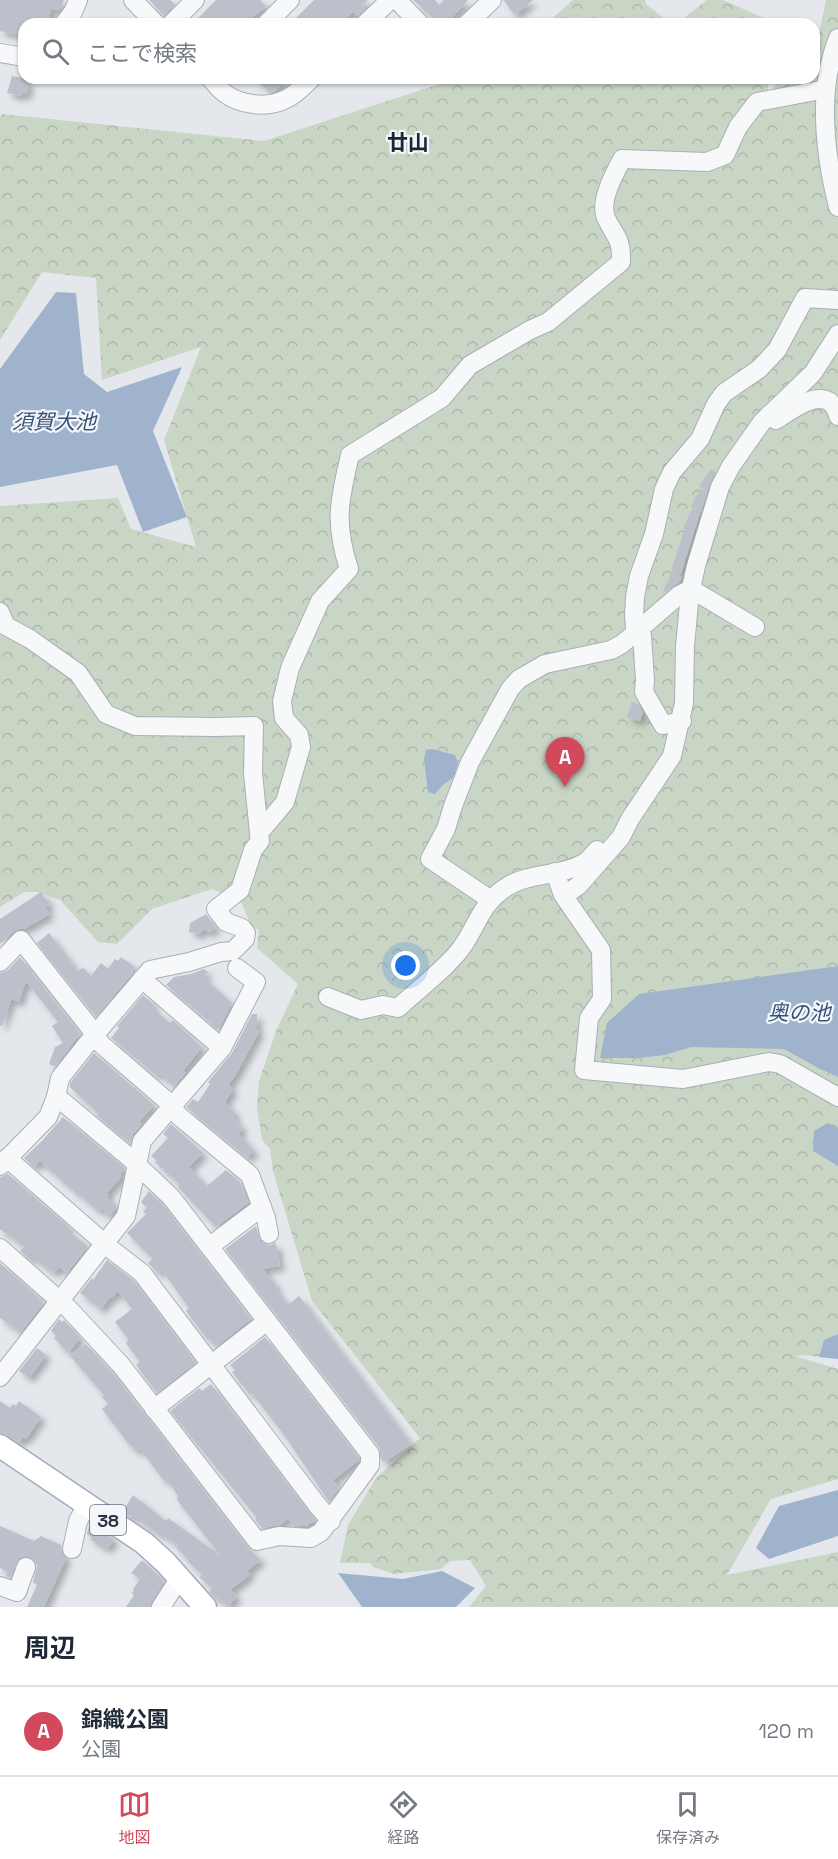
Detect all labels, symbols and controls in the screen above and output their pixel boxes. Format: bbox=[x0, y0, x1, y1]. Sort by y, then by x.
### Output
search box bbox=[18, 18, 820, 84]
icon: search bbox=[39, 35, 72, 68]
text: ここで検索 bbox=[87, 39, 197, 67]
district label: 廿山 bbox=[387, 129, 429, 156]
water label: 須賀大池 bbox=[12, 408, 98, 435]
pin: A bbox=[546, 738, 584, 787]
your location bbox=[391, 951, 420, 980]
water label: 奥の池 bbox=[768, 999, 832, 1026]
road number: 38 bbox=[90, 1505, 126, 1535]
text: 周辺 bbox=[24, 1631, 76, 1665]
text: 錦織公園 bbox=[81, 1705, 169, 1733]
text: A bbox=[37, 1718, 50, 1744]
text: 120 m bbox=[758, 1718, 814, 1744]
text: 公園 bbox=[81, 1736, 121, 1762]
tab: 地図 bbox=[118, 1788, 151, 1848]
tab: 経路 bbox=[387, 1788, 420, 1848]
tab: 保存済み bbox=[656, 1788, 720, 1848]

